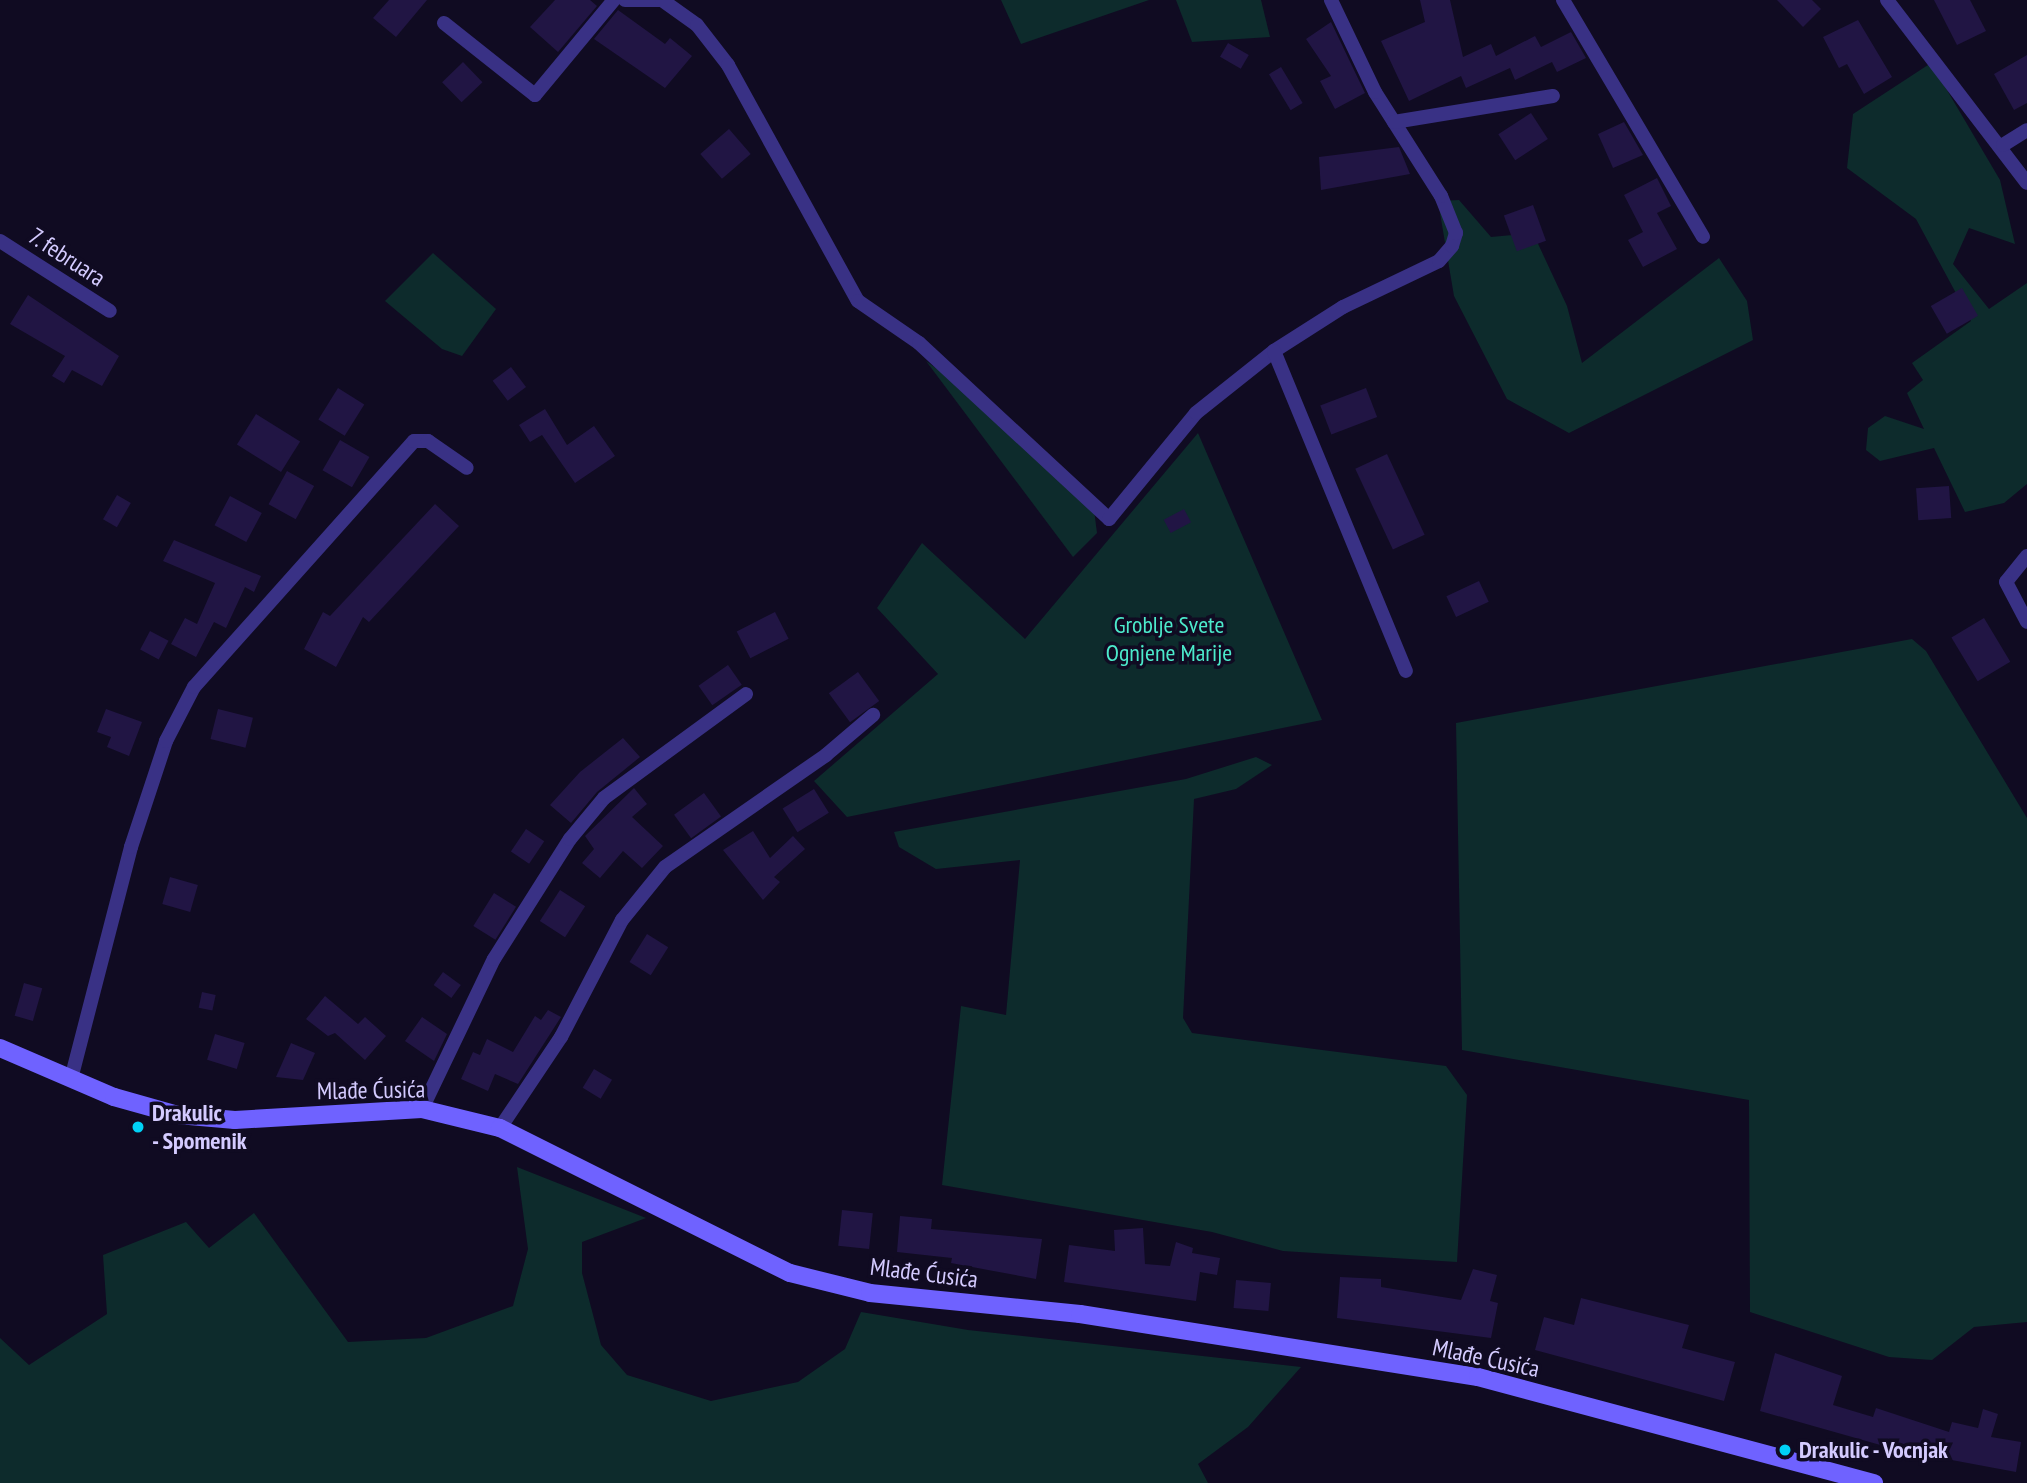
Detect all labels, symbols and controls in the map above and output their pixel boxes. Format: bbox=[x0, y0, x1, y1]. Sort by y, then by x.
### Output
street label: 7. februara bbox=[23, 221, 111, 293]
park label: Groblje Svete Ognjene Marije bbox=[1106, 611, 1232, 667]
street label: Mlađe Ćusića bbox=[317, 1075, 425, 1105]
place label: Drakulic - Spomenik bbox=[152, 1099, 248, 1155]
marker: Drakulic - Spomenik bbox=[130, 1119, 146, 1135]
street label: Mlađe Ćusića bbox=[868, 1252, 980, 1294]
street label: Mlađe Ćusića bbox=[1430, 1333, 1542, 1383]
place label: Drakulic - Vocnjak bbox=[1799, 1436, 1952, 1464]
marker: Drakulic - Vocnjak bbox=[1777, 1442, 1793, 1458]

